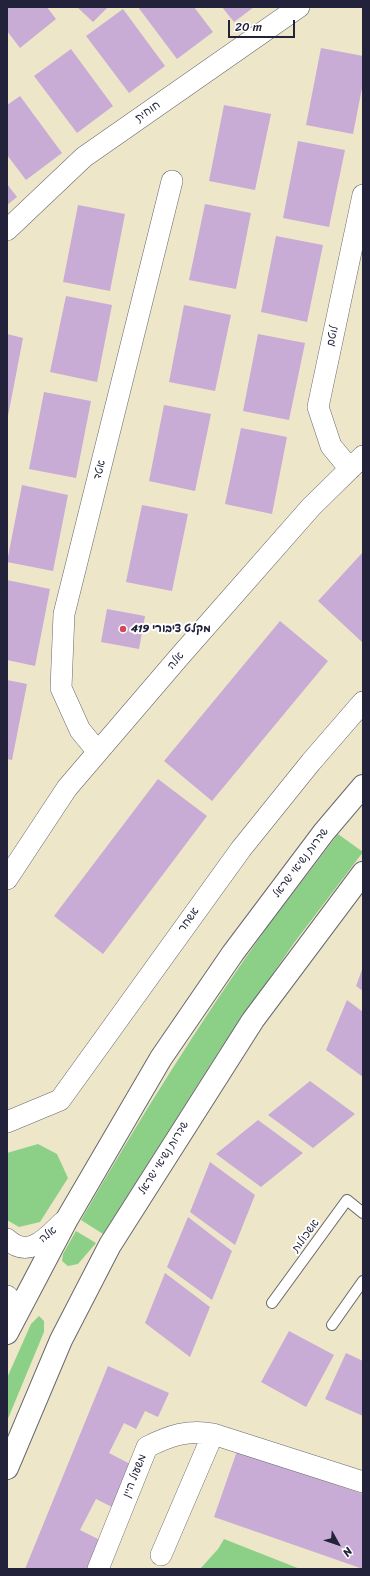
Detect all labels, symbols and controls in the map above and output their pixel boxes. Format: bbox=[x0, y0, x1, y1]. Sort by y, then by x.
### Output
scale bar bbox=[230, 12, 297, 38]
text: 20 m bbox=[235, 16, 262, 38]
street label: חוחית bbox=[133, 99, 163, 125]
street label: לוטם bbox=[324, 325, 342, 347]
street label: אטד bbox=[91, 459, 109, 481]
place label: מקלט ציבורי 419 bbox=[131, 622, 211, 636]
marker: מקלט ציבורי 419 bbox=[118, 624, 128, 634]
street label: אלה bbox=[165, 650, 187, 672]
street label: שדרות נשיאי ישראל bbox=[270, 825, 332, 901]
street label: אשחר bbox=[176, 905, 202, 935]
street label: שדרות נשיאי ישראל bbox=[136, 1119, 192, 1197]
street label: אשכולות bbox=[290, 1217, 322, 1255]
street label: אלה bbox=[37, 1224, 59, 1246]
street label: משעול היין bbox=[120, 1452, 150, 1500]
north arrow bbox=[318, 1524, 358, 1564]
text: N bbox=[338, 1543, 357, 1561]

